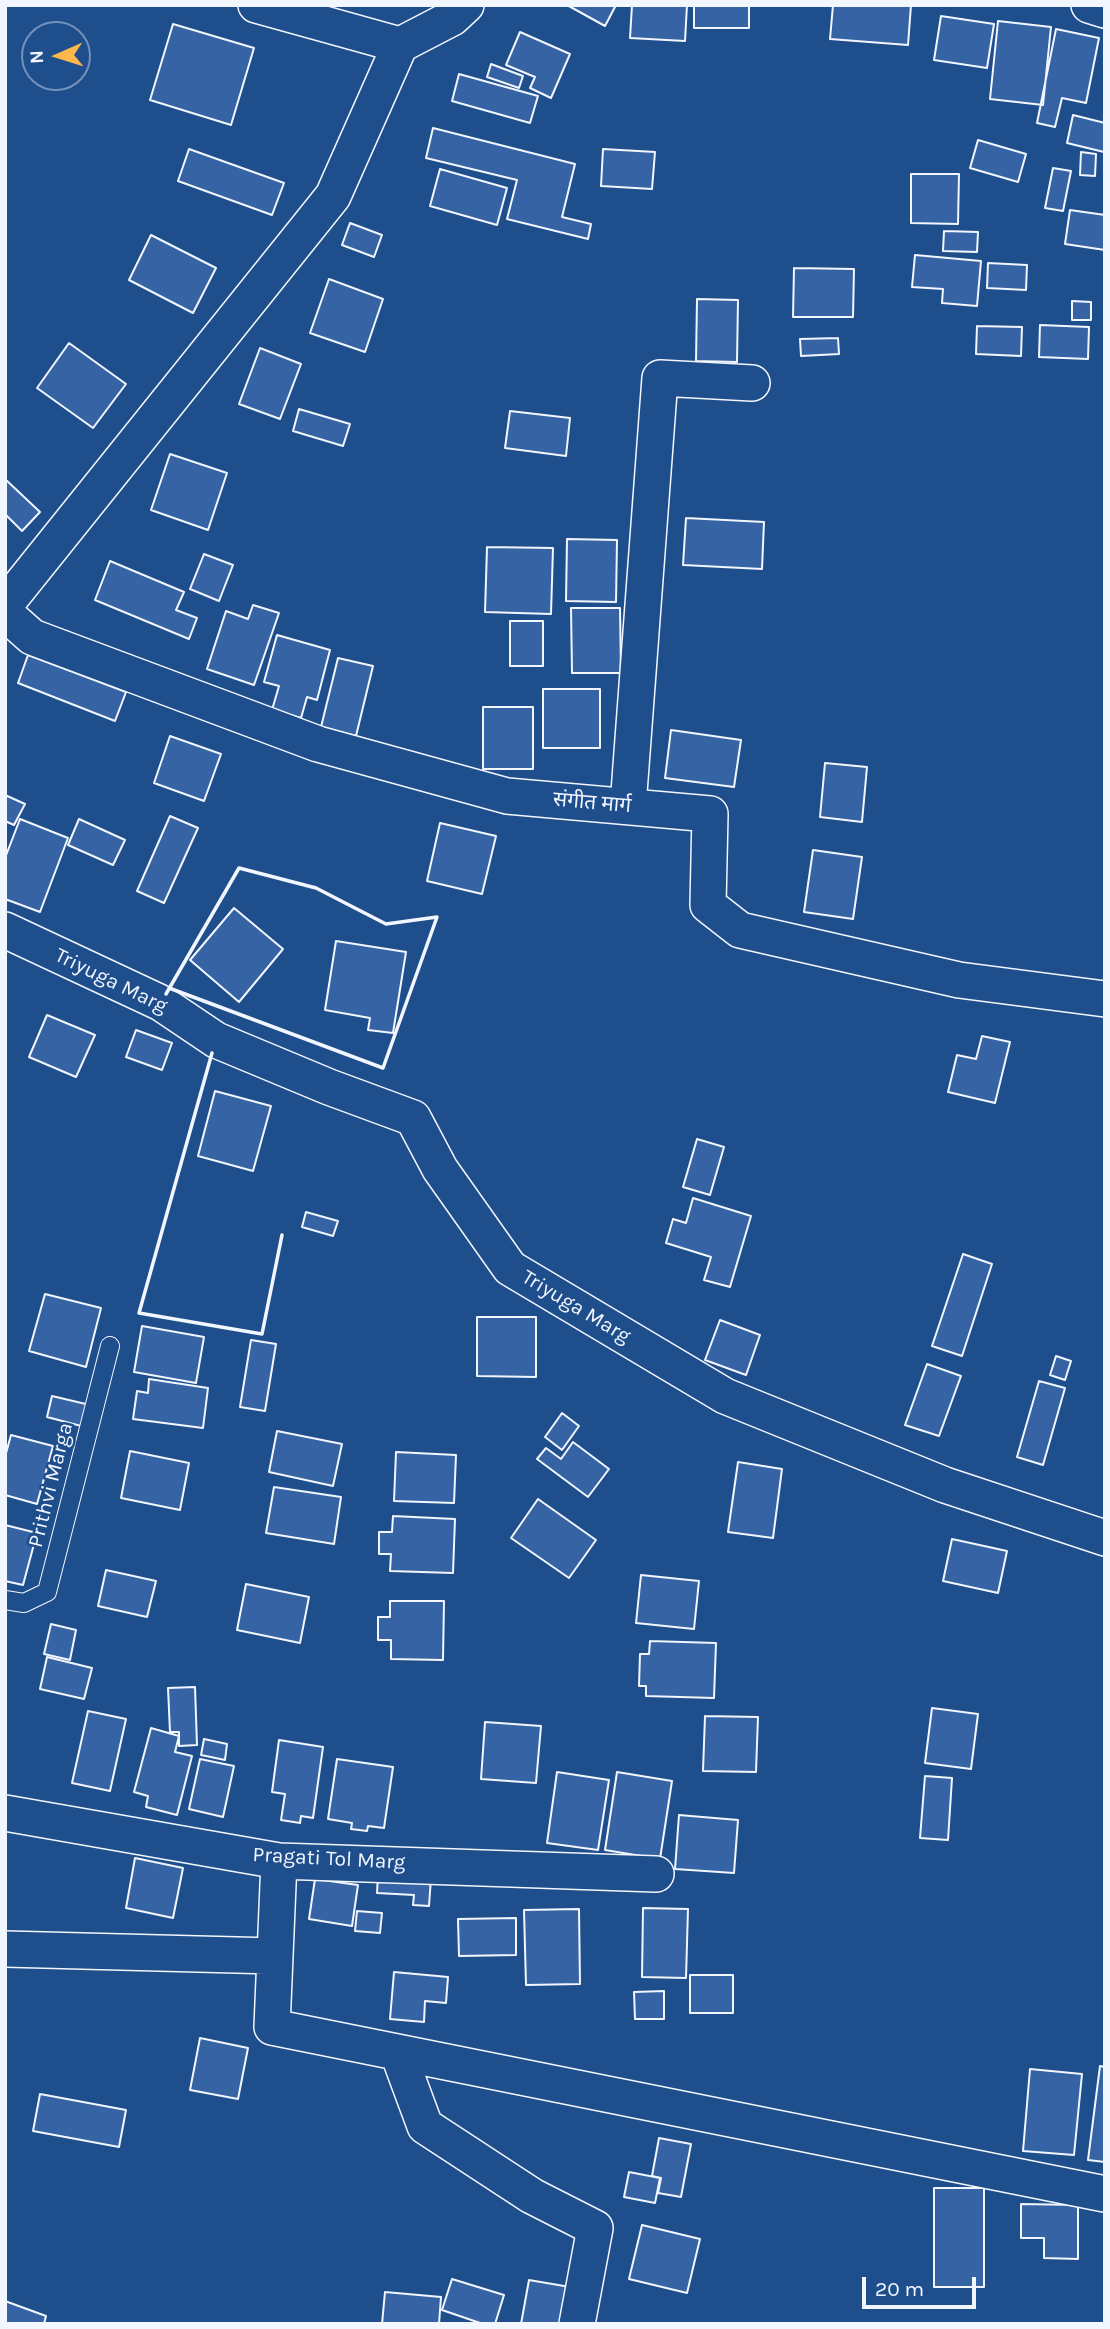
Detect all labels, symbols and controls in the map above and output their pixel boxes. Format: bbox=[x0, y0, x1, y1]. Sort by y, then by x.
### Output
north arrow bbox=[21, 21, 91, 91]
text: N bbox=[26, 50, 48, 64]
street label: संगीत मार्ग bbox=[552, 787, 632, 819]
street label: Triyuga Marg bbox=[51, 943, 171, 1019]
street label: Triyuga Marg bbox=[517, 1265, 635, 1349]
street label: Prithvi Marga bbox=[23, 1420, 79, 1550]
street label: Pragati Tol Marg bbox=[252, 1842, 406, 1876]
scale bar bbox=[865, 2262, 979, 2306]
text: 20 m bbox=[875, 2277, 924, 2301]

